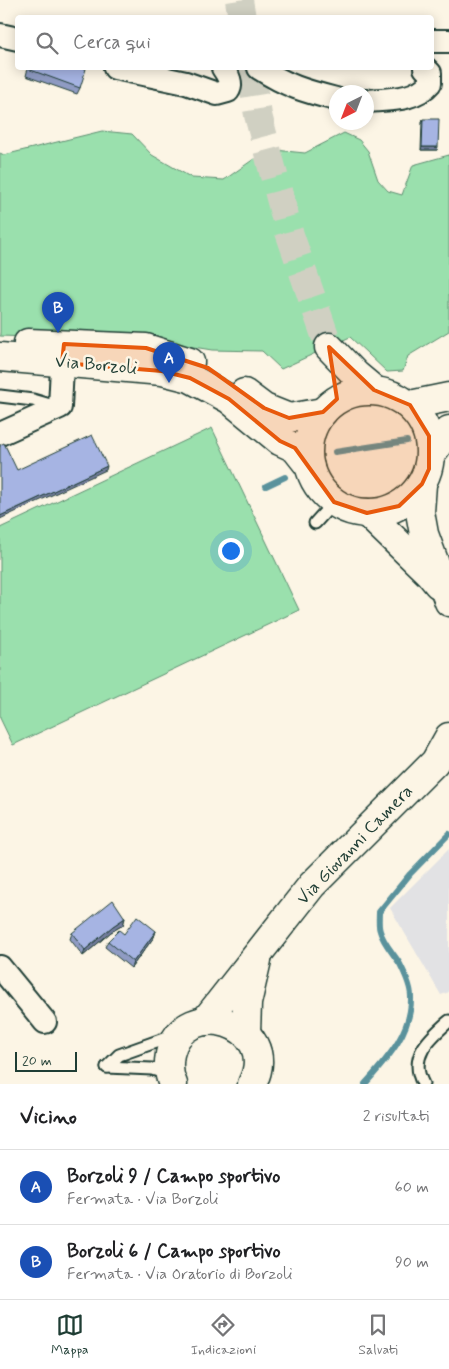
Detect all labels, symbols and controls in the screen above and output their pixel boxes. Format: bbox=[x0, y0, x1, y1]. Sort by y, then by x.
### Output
search box bbox=[15, 15, 434, 70]
icon: search bbox=[33, 29, 61, 57]
text: Cerca qui bbox=[73, 30, 151, 55]
north arrow bbox=[329, 85, 374, 130]
pin: B bbox=[42, 292, 74, 333]
pin: A bbox=[153, 342, 185, 383]
street label: Via Borzoli bbox=[54, 349, 138, 381]
your location bbox=[218, 538, 244, 564]
street label: Via Giovanni Camera bbox=[291, 780, 419, 910]
scale bar bbox=[15, 1049, 78, 1072]
text: 20 m bbox=[22, 1052, 52, 1070]
text: Vicino bbox=[20, 1103, 77, 1131]
text: 2 risultati bbox=[363, 1106, 429, 1127]
text: Borzoli 9 / Campo sportivo bbox=[67, 1164, 280, 1189]
text: A bbox=[31, 1177, 41, 1198]
text: 60 m bbox=[395, 1177, 429, 1198]
text: Fermata · Via Borzoli bbox=[67, 1189, 219, 1210]
text: Borzoli 6 / Campo sportivo bbox=[67, 1239, 281, 1264]
text: B bbox=[31, 1252, 41, 1273]
text: 90 m bbox=[395, 1252, 429, 1273]
text: Fermata · Via Oratorio di Borzoli bbox=[67, 1264, 292, 1285]
tab: Mappa bbox=[51, 1311, 88, 1359]
tab: Indicazioni bbox=[191, 1311, 256, 1359]
tab: Salvati bbox=[358, 1311, 398, 1359]

